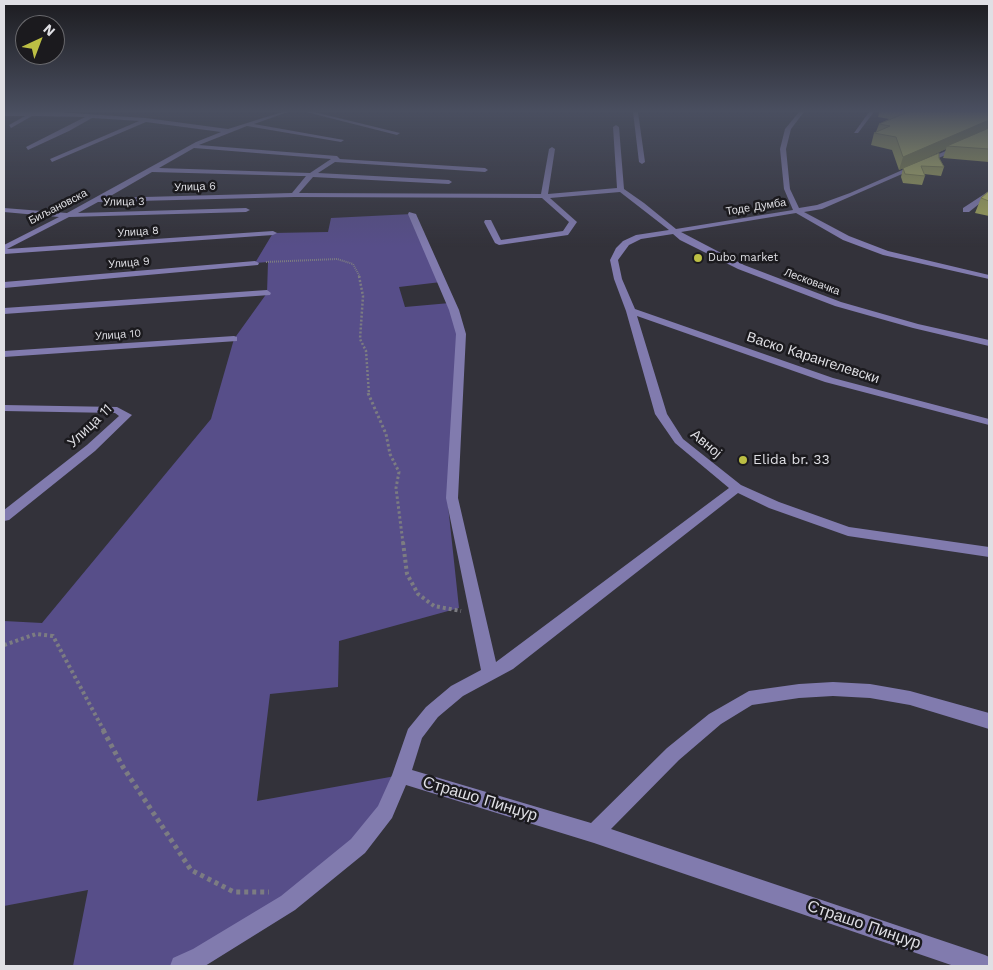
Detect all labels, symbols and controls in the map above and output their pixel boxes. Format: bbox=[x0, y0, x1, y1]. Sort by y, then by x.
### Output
north arrow bbox=[15, 15, 65, 65]
text: N bbox=[40, 20, 59, 39]
street label: Улица 6 bbox=[174, 180, 216, 194]
street label: Биљановска bbox=[26, 187, 90, 227]
street label: Улица 3 bbox=[103, 195, 145, 209]
street label: Тоде Думба bbox=[725, 196, 787, 218]
street label: Улица 8 bbox=[117, 224, 159, 240]
place label: Dubo market bbox=[708, 251, 778, 265]
marker: Dubo market bbox=[692, 252, 704, 264]
street label: Улица 9 bbox=[108, 255, 150, 271]
street label: Лесковачка bbox=[782, 266, 842, 298]
street label: Улица 10 bbox=[95, 327, 141, 343]
street label: Васко Карангелевски bbox=[745, 329, 881, 387]
street label: Улица 11 bbox=[64, 401, 116, 451]
street label: Авној bbox=[687, 426, 725, 462]
place label: Elida br. 33 bbox=[753, 452, 830, 468]
marker: Elida br. 33 bbox=[737, 454, 749, 466]
street label: Страшо Пинџур bbox=[420, 772, 540, 826]
street label: Страшо Пинџур bbox=[805, 897, 923, 953]

